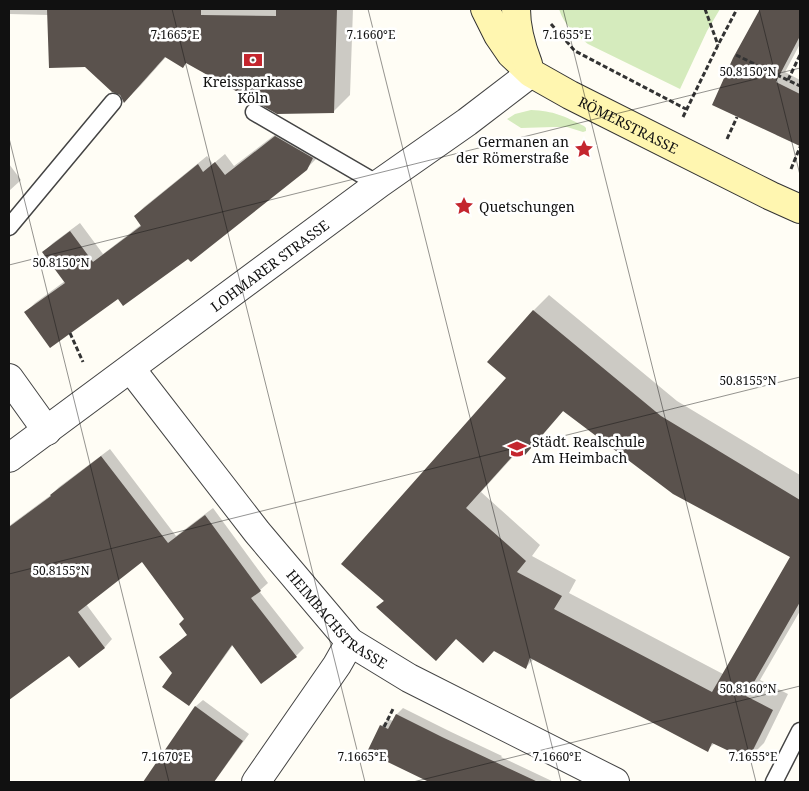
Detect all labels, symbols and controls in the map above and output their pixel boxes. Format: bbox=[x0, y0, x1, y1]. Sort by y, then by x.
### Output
text: 7.1665°E bbox=[151, 26, 199, 43]
text: 7.1660°E bbox=[347, 26, 395, 43]
text: 7.1655°E bbox=[543, 26, 591, 43]
bank icon: Kreissparkasse Köln bbox=[242, 49, 264, 71]
text: 50.8150°N bbox=[719, 63, 777, 80]
place label: Kreissparkasse Köln bbox=[203, 72, 303, 107]
street label: RÖMERSTRASSE bbox=[575, 91, 682, 158]
place label: Germanen an der Römerstraße bbox=[456, 132, 569, 167]
place icon: Germanen an der Römerstraße bbox=[573, 138, 595, 160]
place icon: Quetschungen bbox=[453, 195, 475, 217]
place label: Quetschungen bbox=[479, 197, 575, 216]
street label: LOHMARER STRASSE bbox=[206, 215, 333, 315]
text: 50.8150°N bbox=[32, 254, 90, 271]
text: 50.8155°N bbox=[719, 372, 777, 389]
place label: Städt. Realschule Am Heimbach bbox=[532, 432, 645, 467]
school or university icon: Städt. Realschule Am Heimbach bbox=[506, 438, 528, 460]
text: 50.8155°N bbox=[32, 562, 90, 579]
street label: HEIMBACHSTRASSE bbox=[283, 565, 392, 672]
text: 50.8160°N bbox=[719, 680, 777, 697]
text: 7.1670°E bbox=[142, 748, 190, 765]
text: 7.1665°E bbox=[338, 748, 386, 765]
text: 7.1660°E bbox=[533, 748, 581, 765]
text: 7.1655°E bbox=[729, 748, 777, 765]

